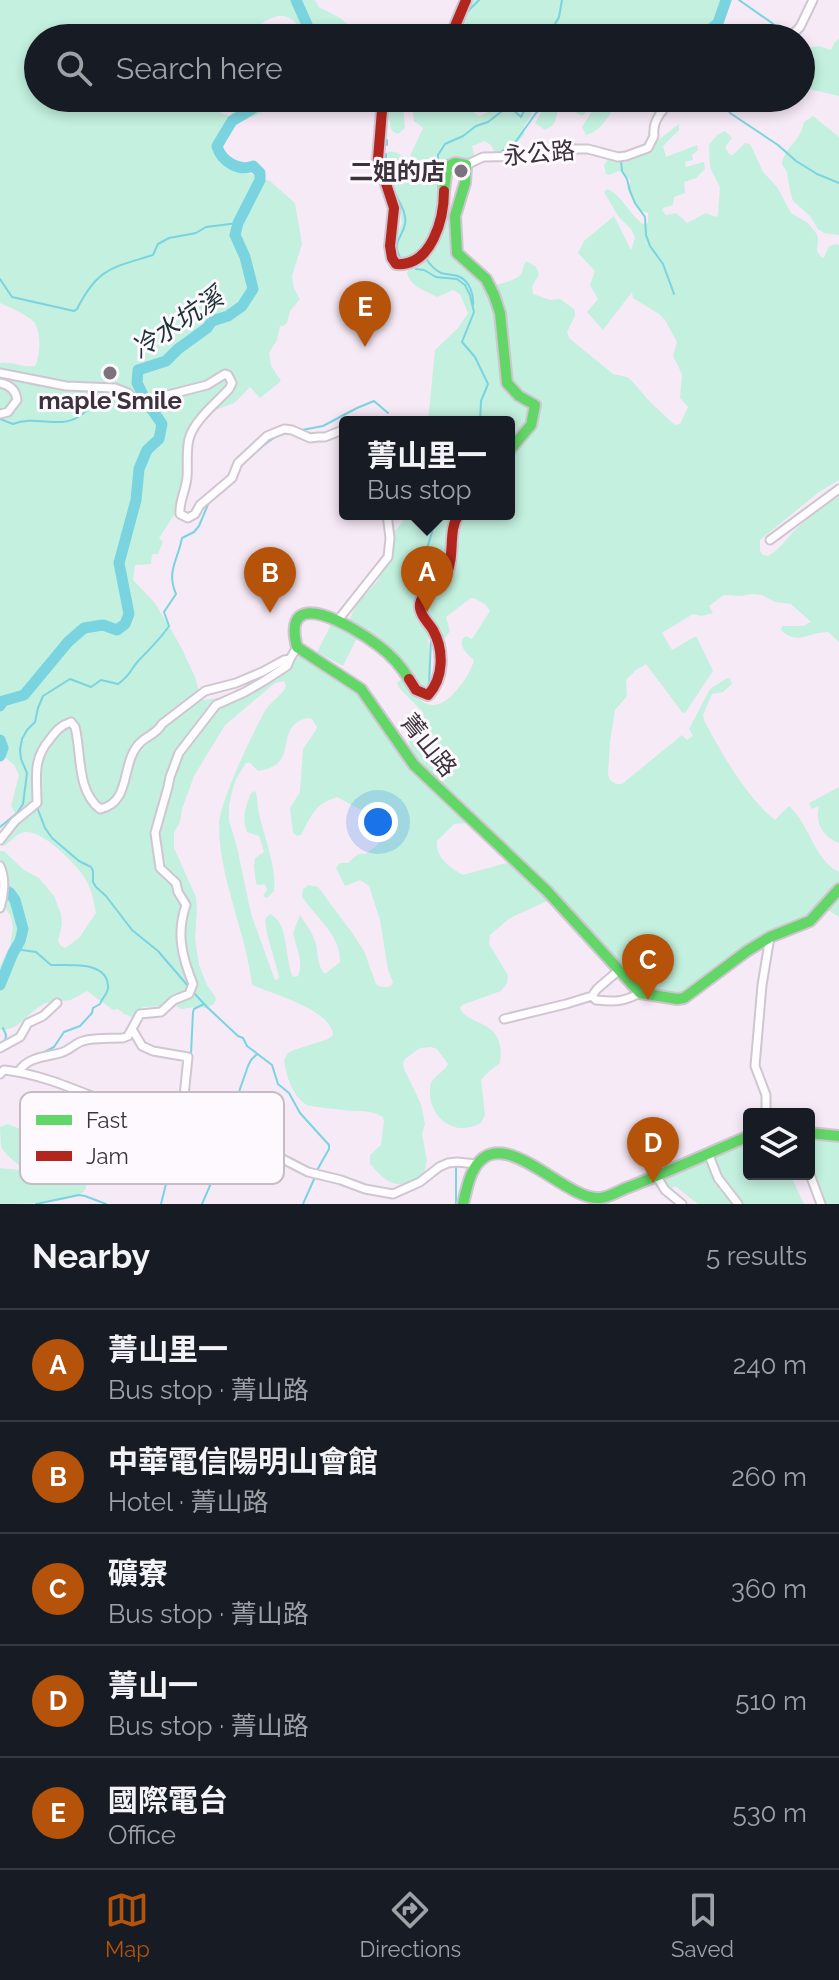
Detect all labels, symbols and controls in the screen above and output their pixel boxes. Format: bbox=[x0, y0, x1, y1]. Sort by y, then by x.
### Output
search box bbox=[24, 24, 815, 112]
icon: search bbox=[52, 46, 96, 90]
text: Search here bbox=[116, 51, 283, 86]
street label: 永公路 bbox=[502, 135, 576, 171]
place label: 二姐的店 bbox=[349, 157, 445, 186]
marker: 二姐的店 bbox=[452, 162, 470, 180]
water label: 冷水坑溪 bbox=[125, 279, 232, 365]
pin: E bbox=[339, 281, 391, 347]
marker: maple'Smile bbox=[101, 364, 119, 382]
place label: maple'Smile bbox=[38, 386, 182, 415]
popup bbox=[339, 416, 515, 520]
text: 菁山里一 bbox=[367, 438, 487, 473]
text: Bus stop bbox=[367, 475, 472, 505]
pin: A bbox=[401, 546, 453, 612]
pin: B bbox=[244, 547, 296, 613]
street label: 菁山路 bbox=[395, 708, 463, 782]
your location bbox=[358, 802, 398, 842]
pin: C bbox=[622, 934, 674, 1000]
legend bbox=[20, 1092, 284, 1184]
text: Fast bbox=[86, 1107, 128, 1133]
map controls bbox=[743, 1108, 815, 1180]
button: layers bbox=[743, 1108, 815, 1180]
pin: D bbox=[627, 1117, 679, 1183]
text: Jam bbox=[86, 1143, 129, 1169]
text: Nearby bbox=[32, 1236, 150, 1276]
text: 5 results bbox=[706, 1241, 807, 1271]
text: 菁山里一 bbox=[108, 1332, 228, 1367]
text: A bbox=[49, 1350, 67, 1380]
text: 240 m bbox=[733, 1350, 807, 1380]
text: Bus stop · 菁山路 bbox=[108, 1375, 309, 1405]
text: 中華電信陽明山會館 bbox=[108, 1444, 378, 1479]
text: B bbox=[49, 1462, 67, 1492]
text: 260 m bbox=[731, 1462, 807, 1492]
text: Hotel · 菁山路 bbox=[108, 1487, 268, 1517]
text: 礦寮 bbox=[108, 1556, 168, 1591]
text: C bbox=[49, 1574, 67, 1604]
text: 360 m bbox=[731, 1574, 807, 1604]
text: Bus stop · 菁山路 bbox=[108, 1599, 309, 1629]
text: 菁山一 bbox=[108, 1668, 198, 1703]
text: D bbox=[49, 1686, 67, 1716]
text: 510 m bbox=[735, 1686, 807, 1716]
text: Bus stop · 菁山路 bbox=[108, 1711, 309, 1741]
text: 國際電台 bbox=[108, 1783, 228, 1818]
text: E bbox=[50, 1798, 66, 1828]
text: 530 m bbox=[733, 1798, 807, 1828]
text: Office bbox=[108, 1820, 176, 1850]
tab: Map bbox=[105, 1888, 150, 1962]
tab: Directions bbox=[360, 1888, 461, 1962]
tab: Saved bbox=[671, 1888, 734, 1962]

